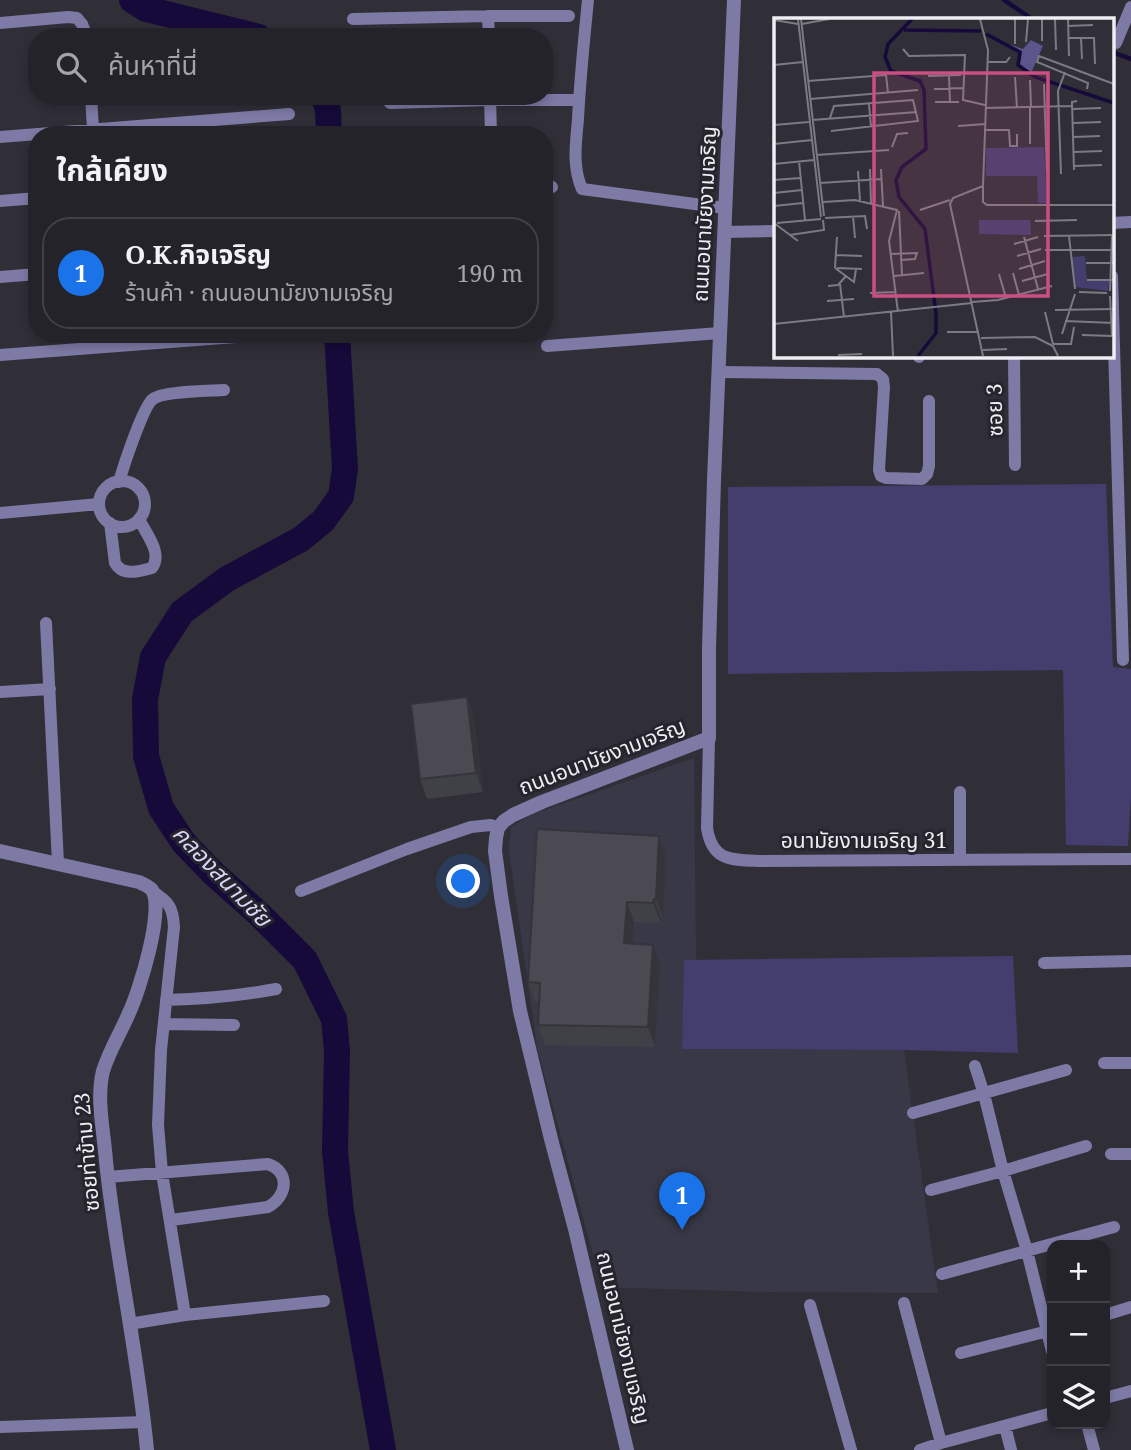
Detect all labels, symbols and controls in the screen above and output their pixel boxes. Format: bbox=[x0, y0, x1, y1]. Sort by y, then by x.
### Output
inset map bbox=[774, 18, 1114, 357]
search box bbox=[28, 28, 553, 105]
text: ค้นหาที่นี่ bbox=[108, 47, 198, 83]
icon: search bbox=[52, 48, 90, 86]
street label: ถนนอนามัยงามเจริญ bbox=[685, 125, 723, 303]
text: ใกล้เคียง bbox=[56, 149, 168, 190]
text: O.K.กิจเจริญ bbox=[125, 236, 271, 272]
text: 1 bbox=[75, 257, 88, 289]
text: 190 m bbox=[457, 257, 523, 289]
text: ร้านค้า · ถนนอนามัยงามเจริญ bbox=[125, 276, 394, 308]
street label: ซอย 3 bbox=[980, 383, 1008, 437]
street label: ถนนอนามัยงามเจริญ bbox=[514, 711, 689, 801]
water label: คลองสนามชัย bbox=[166, 817, 280, 934]
street label: อนามัยงามเจริญ 31 bbox=[781, 826, 947, 854]
your location bbox=[446, 864, 480, 898]
street label: ซอยท่าข้าม 23 bbox=[67, 1091, 105, 1213]
pin: 1 bbox=[659, 1172, 705, 1230]
map controls bbox=[1047, 1240, 1110, 1429]
button: + bbox=[1047, 1240, 1110, 1303]
street label: ถนนอนามัยงามเจริญ bbox=[591, 1249, 657, 1427]
button: − bbox=[1047, 1303, 1110, 1366]
button: layers bbox=[1047, 1366, 1110, 1429]

